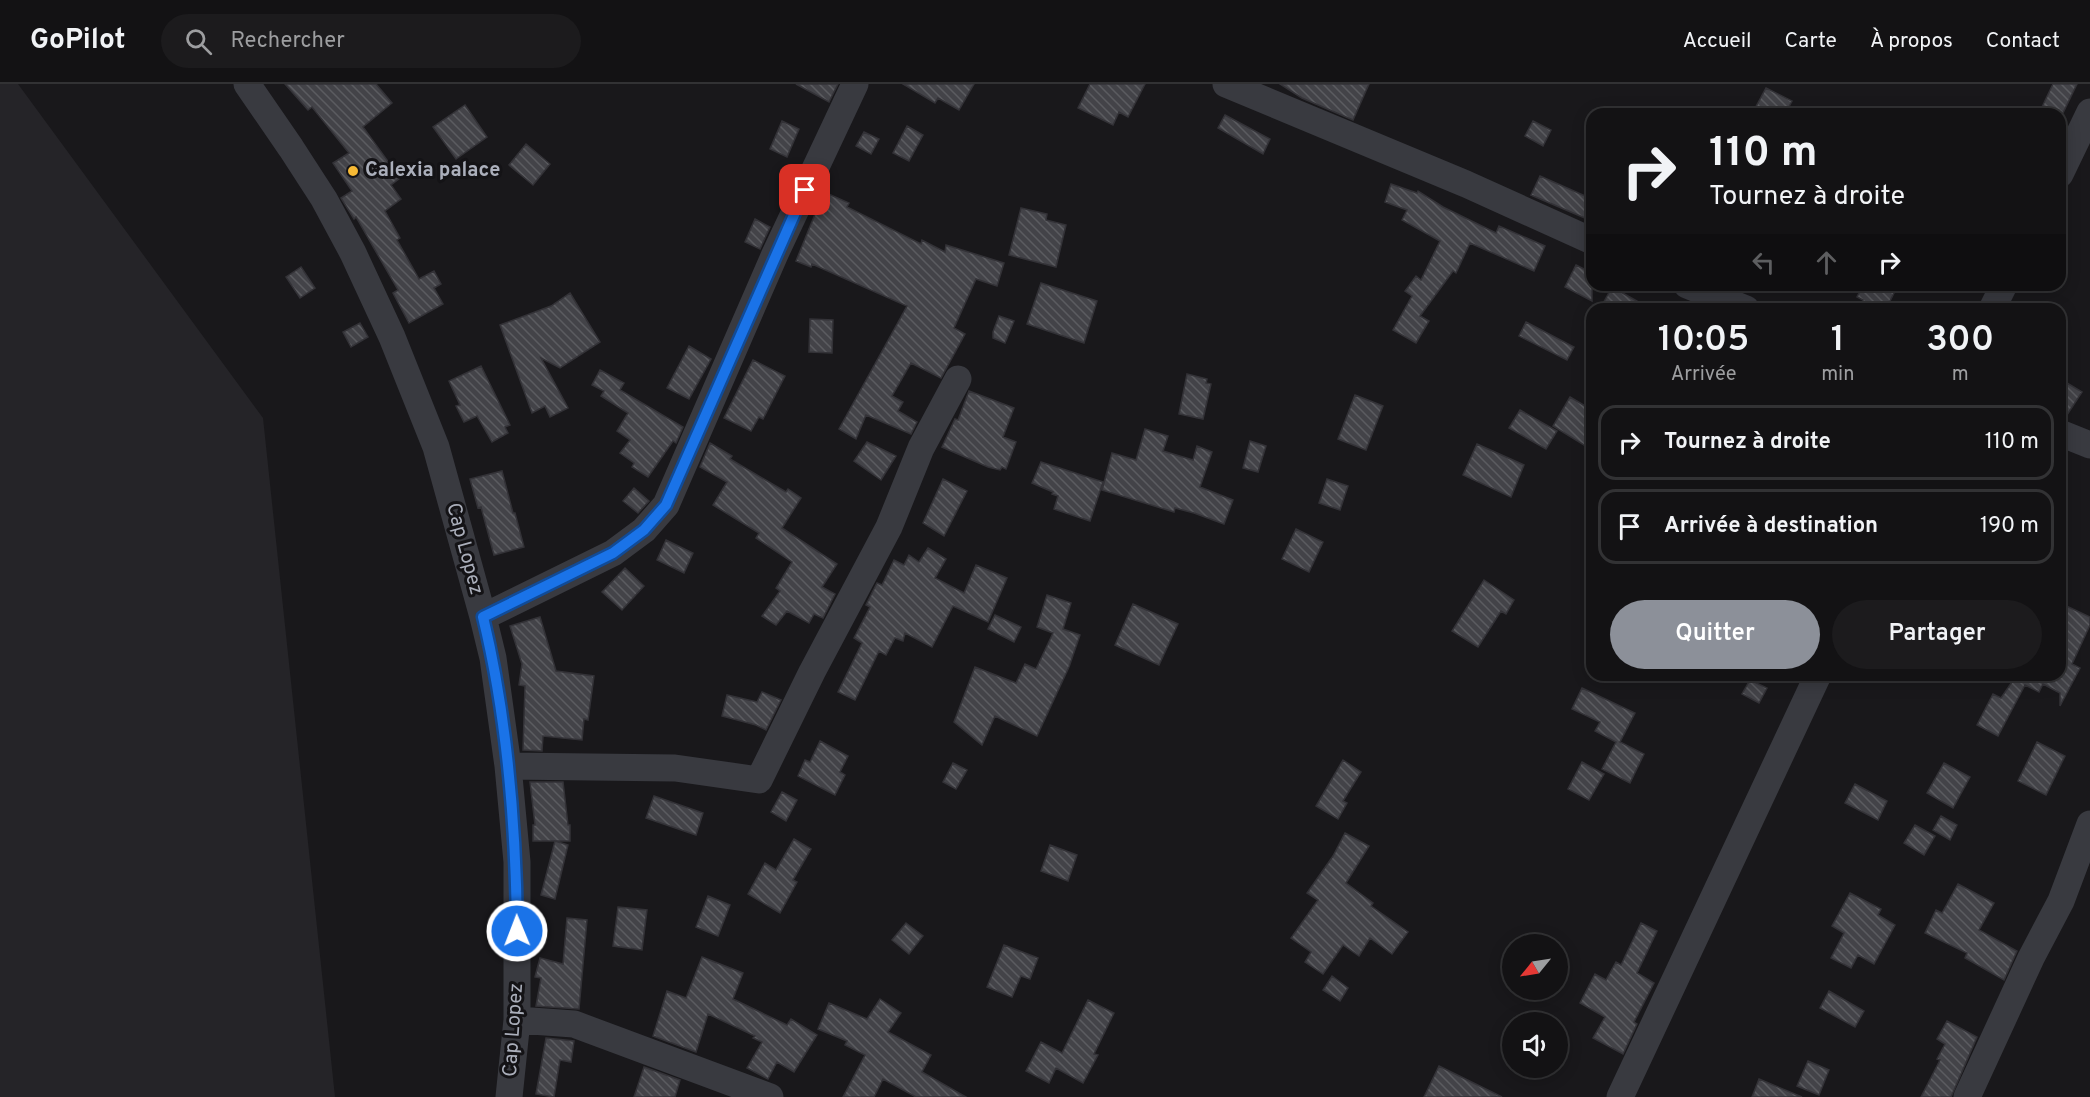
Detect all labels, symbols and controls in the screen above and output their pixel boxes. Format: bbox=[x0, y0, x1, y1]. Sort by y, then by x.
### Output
search box bbox=[161, 14, 581, 68]
text: GoPilot bbox=[30, 23, 125, 59]
icon: search bbox=[182, 25, 215, 58]
text: Rechercher bbox=[230, 28, 345, 55]
text: Accueil bbox=[1683, 28, 1752, 55]
text: Carte bbox=[1785, 28, 1837, 55]
text: À propos bbox=[1870, 28, 1953, 55]
text: Contact bbox=[1986, 28, 2060, 55]
text: 110 m bbox=[1709, 128, 1818, 181]
icon: right bbox=[1610, 132, 1688, 210]
place label: Calexia palace bbox=[365, 158, 501, 184]
marker: Calexia palace bbox=[346, 164, 360, 178]
pin bbox=[779, 164, 830, 215]
icon: arrive bbox=[788, 173, 821, 206]
text: Tournez à droite bbox=[1709, 180, 1905, 214]
icon: left bbox=[1747, 246, 1780, 279]
icon: ahead bbox=[1810, 246, 1843, 279]
icon: right bbox=[1873, 246, 1906, 279]
text: 10:05 bbox=[1658, 318, 1749, 364]
text: 1 bbox=[1831, 318, 1845, 364]
text: 300 bbox=[1926, 318, 1994, 364]
text: Arrivée bbox=[1671, 362, 1736, 388]
text: min bbox=[1821, 362, 1854, 388]
text: m bbox=[1952, 362, 1969, 388]
icon: right bbox=[1613, 426, 1646, 459]
text: Tournez à droite bbox=[1664, 429, 1831, 456]
text: 110 m bbox=[1985, 429, 2039, 456]
street label: Cap Lopez bbox=[439, 500, 489, 598]
icon: arrive bbox=[1613, 510, 1646, 543]
text: Arrivée à destination bbox=[1664, 513, 1878, 540]
text: 190 m bbox=[1980, 513, 2039, 540]
button: Quitter bbox=[1610, 600, 1820, 669]
button: Partager bbox=[1832, 600, 2042, 669]
position arrow bbox=[485, 899, 549, 963]
north arrow bbox=[1502, 934, 1568, 1000]
map controls bbox=[1502, 934, 1568, 1078]
street label: Cap Lopez bbox=[498, 982, 530, 1078]
button: sound bbox=[1502, 1012, 1568, 1078]

